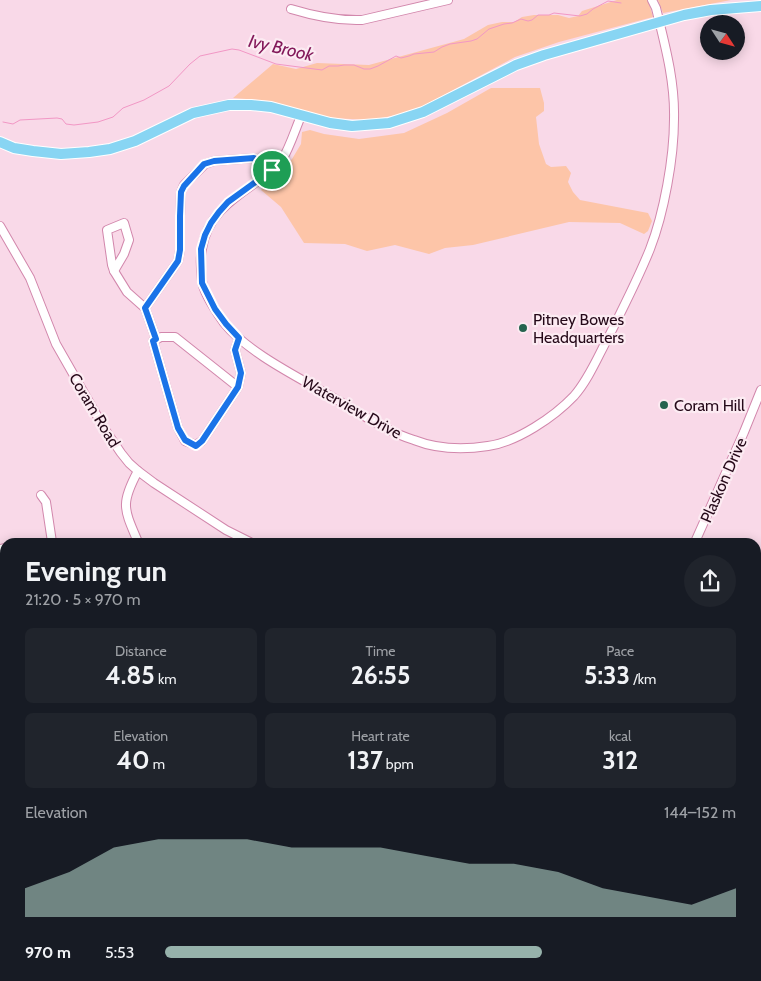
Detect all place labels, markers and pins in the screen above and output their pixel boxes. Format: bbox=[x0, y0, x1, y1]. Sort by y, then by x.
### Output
pin bbox=[251, 149, 293, 191]
place label: Pitney Bowes Headquarters bbox=[533, 310, 625, 347]
marker: Pitney Bowes Headquarters bbox=[517, 322, 529, 334]
place label: Coram Hill bbox=[674, 396, 745, 415]
marker: Coram Hill bbox=[658, 399, 670, 411]

